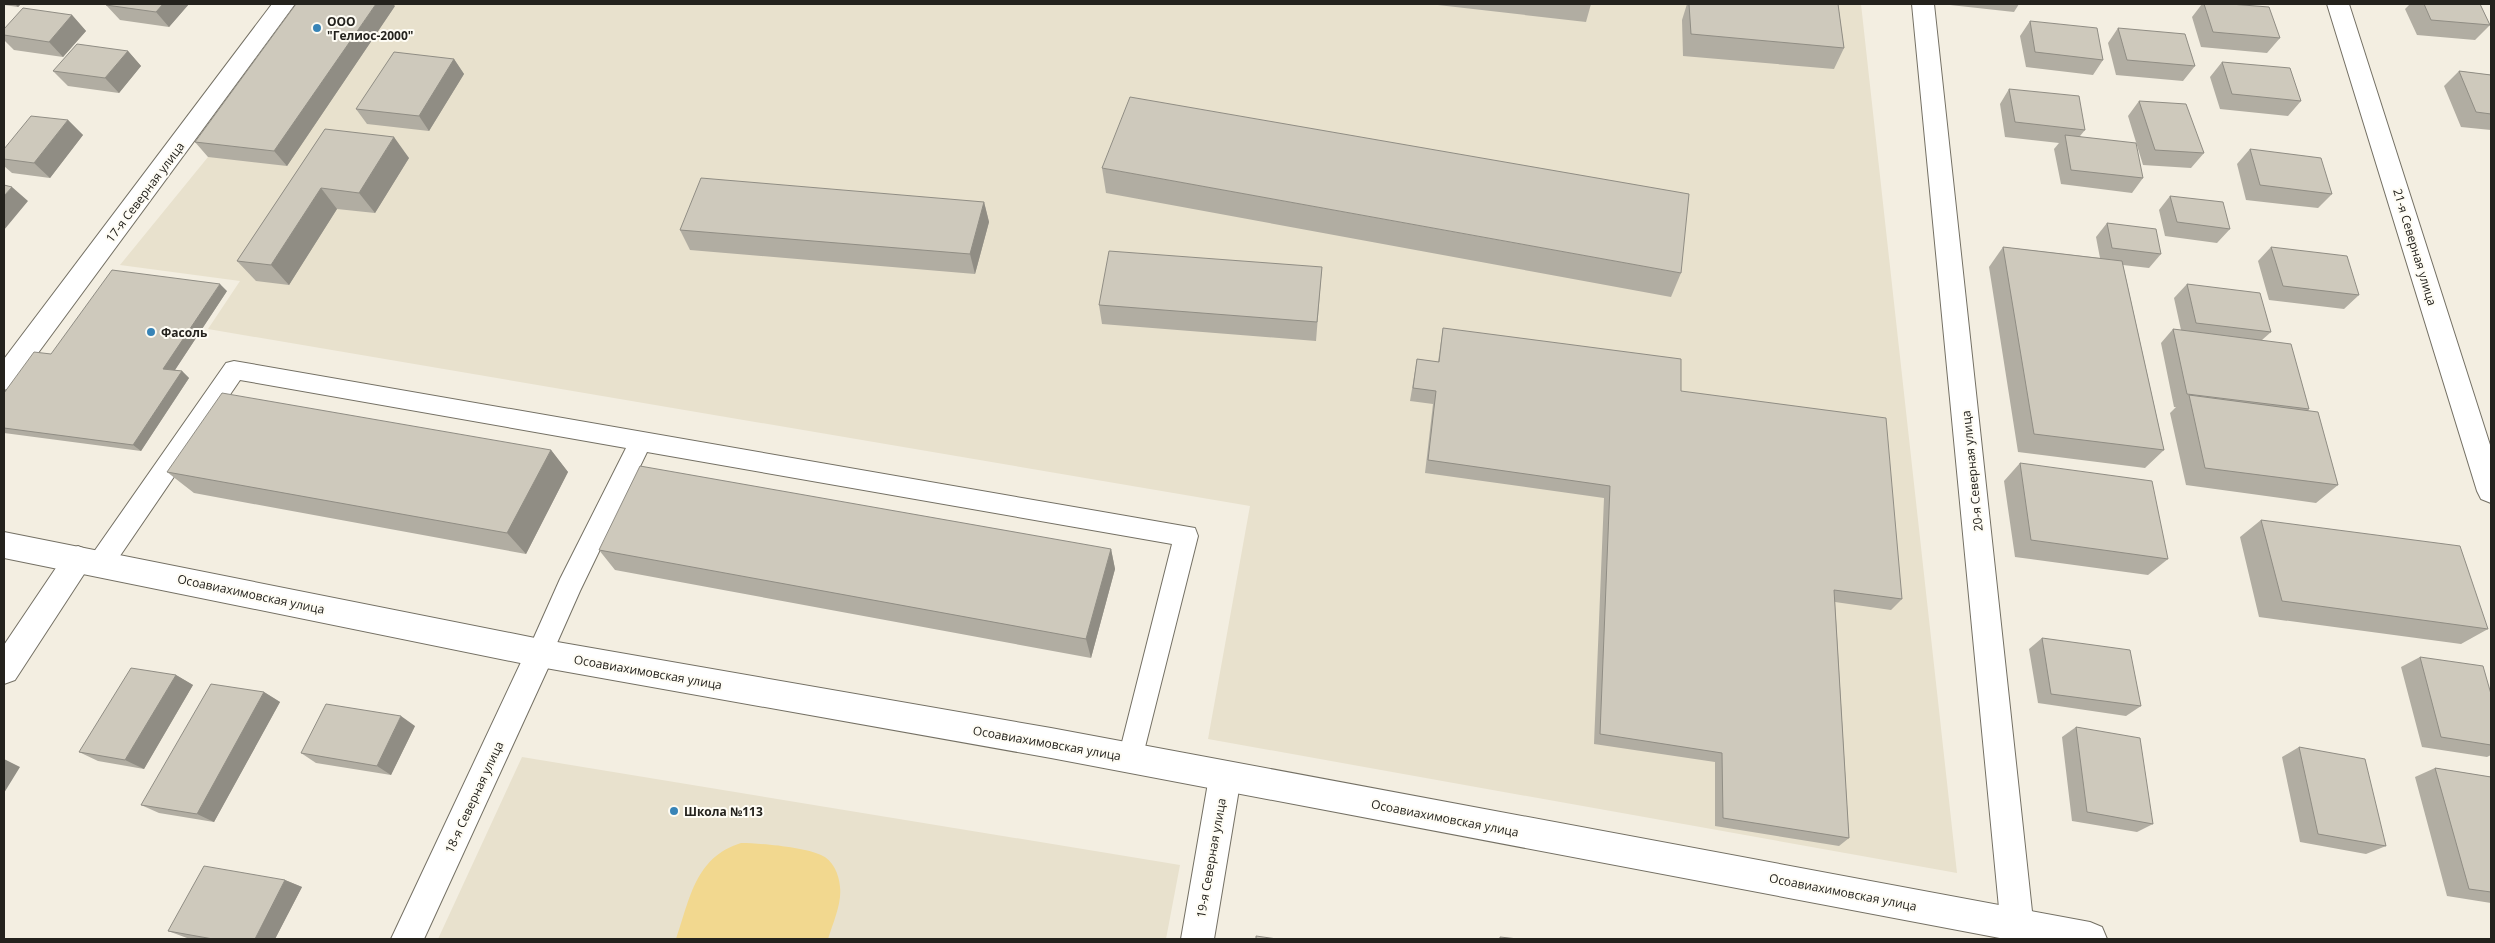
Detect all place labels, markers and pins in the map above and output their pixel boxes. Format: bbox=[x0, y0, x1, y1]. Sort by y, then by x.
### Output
place label: ООО "Гелиос-2000" bbox=[327, 13, 413, 44]
marker: ООО "Гелиос-2000" bbox=[311, 22, 323, 34]
place label: Фасоль bbox=[161, 324, 207, 341]
marker: Фасоль bbox=[145, 326, 157, 338]
place label: Школа №113 bbox=[684, 803, 763, 820]
marker: Школа №113 bbox=[668, 805, 680, 817]

